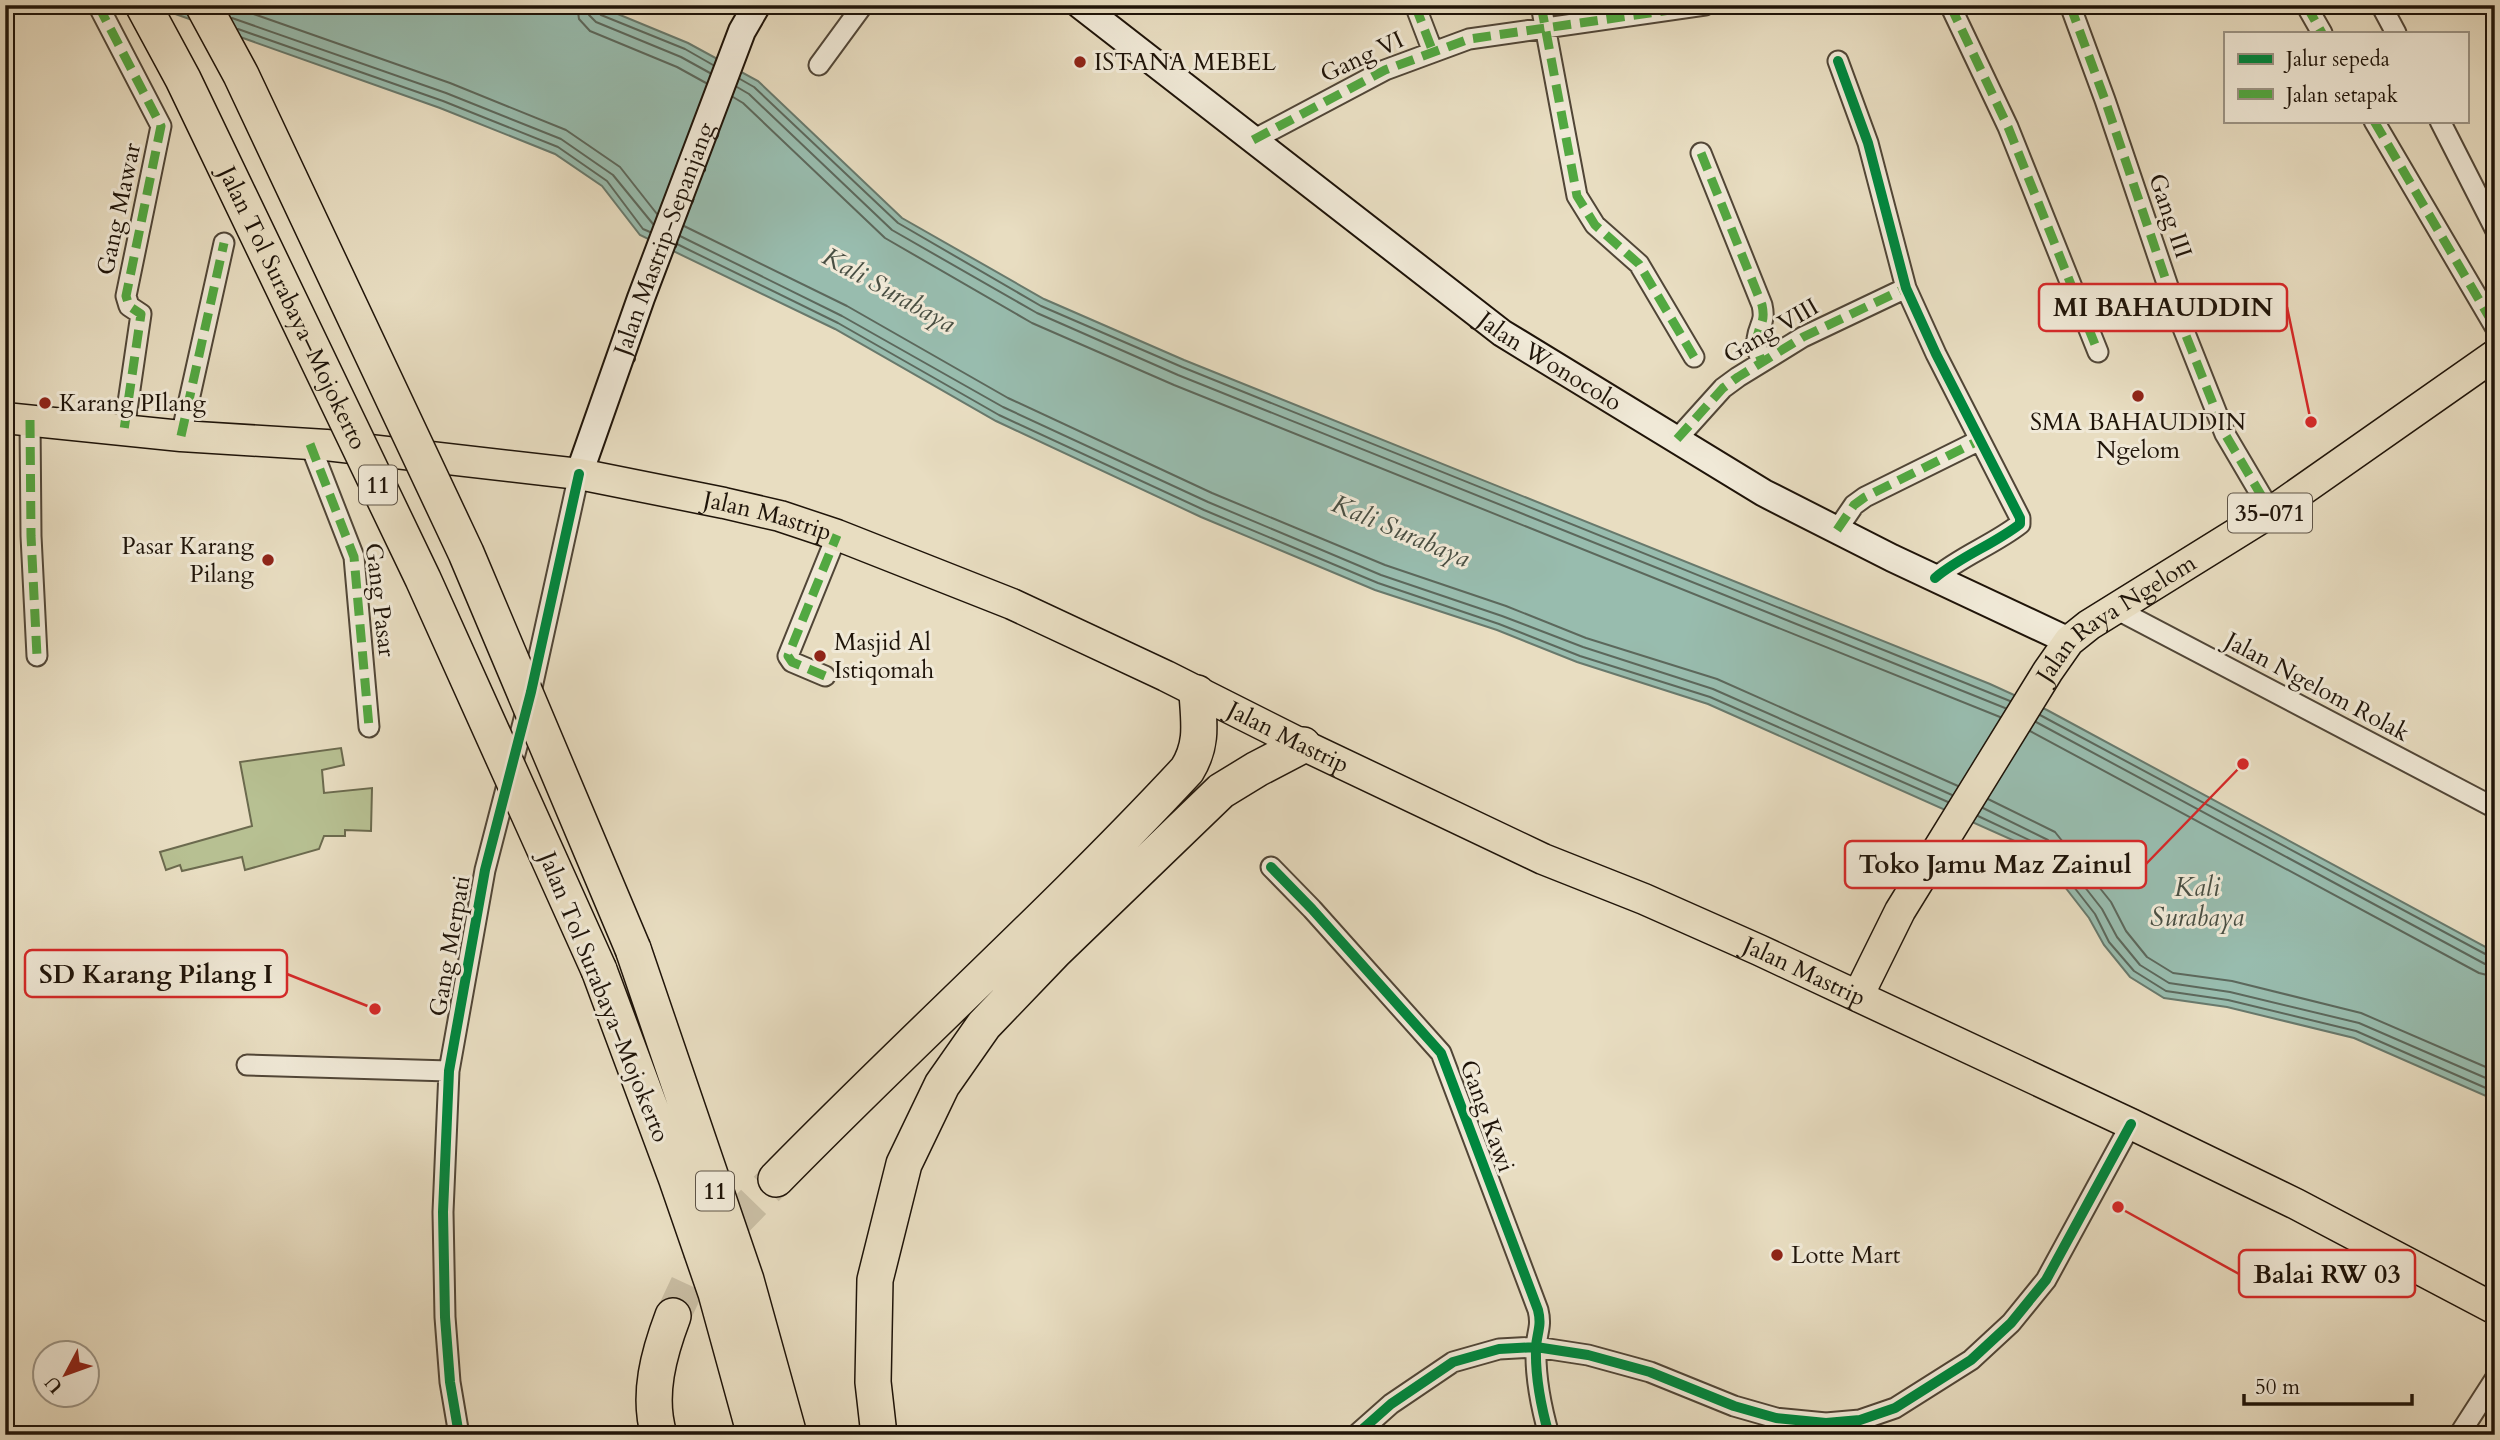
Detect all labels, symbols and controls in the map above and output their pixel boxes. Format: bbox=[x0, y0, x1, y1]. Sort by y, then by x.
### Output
street label: Gang VI bbox=[1315, 23, 1409, 91]
legend bbox=[2224, 32, 2468, 122]
text: Jalur sepeda bbox=[2283, 45, 2390, 74]
place label: ISTANA MEBEL bbox=[1094, 46, 1276, 79]
marker: ISTANA MEBEL bbox=[1072, 54, 1088, 70]
text: Jalan setapak bbox=[2283, 81, 2399, 110]
street label: Jalan Mastrip-Sepanjang bbox=[605, 117, 723, 363]
street label: Gang Mawar bbox=[89, 140, 149, 278]
street label: Jalan Tol Surabaya–Mojokerto bbox=[209, 158, 375, 455]
street label: Gang III bbox=[2140, 169, 2200, 263]
water label: Kali Surabaya bbox=[816, 239, 962, 341]
callout: MI BAHAUDDIN bbox=[2039, 284, 2287, 331]
street label: Gang VIII bbox=[1717, 290, 1825, 372]
text: MI BAHAUDDIN bbox=[2053, 290, 2273, 325]
street label: Jalan Wonocolo bbox=[1469, 302, 1628, 419]
place label: Karang PIlang bbox=[59, 387, 206, 420]
marker: SMA BAHAUDDIN Ngelom bbox=[2130, 388, 2146, 404]
marker: Karang PIlang bbox=[37, 395, 53, 411]
place label: SMA BAHAUDDIN Ngelom bbox=[2030, 406, 2246, 467]
road number: 11 bbox=[359, 466, 397, 505]
street label: Jalan Mastrip bbox=[698, 482, 836, 549]
water label: Kali Surabaya bbox=[1327, 486, 1476, 576]
road number: 35-071 bbox=[2228, 494, 2312, 533]
place label: Pasar Karang Pilang bbox=[121, 530, 255, 591]
street label: Gang Pasar bbox=[357, 541, 403, 659]
street label: Jalan Raya Ngelom bbox=[2027, 546, 2203, 691]
marker: Pasar Karang Pilang bbox=[260, 552, 276, 568]
street label: Jalan Ngelom Rolak bbox=[2216, 623, 2415, 750]
place label: Masjid Al Istiqomah bbox=[834, 626, 934, 687]
marker: Masjid Al Istiqomah bbox=[812, 648, 828, 664]
street label: Jalan Mastrip bbox=[1219, 692, 1355, 781]
callout: Toko Jamu Maz Zainul bbox=[1845, 841, 2146, 888]
street label: Jalan Tol Surabaya–Mojokerto bbox=[529, 844, 677, 1147]
text: Toko Jamu Maz Zainul bbox=[1858, 847, 2132, 882]
water label: Kali Surabaya bbox=[2150, 870, 2244, 935]
street label: Gang Merpati bbox=[421, 873, 479, 1019]
street label: Jalan Mastrip bbox=[1735, 927, 1871, 1014]
callout: SD Karang Pilang I bbox=[25, 950, 287, 997]
text: SD Karang Pilang I bbox=[39, 957, 273, 992]
street label: Gang Kawi bbox=[1451, 1055, 1523, 1177]
road number: 11 bbox=[696, 1172, 734, 1210]
place label: Lotte Mart bbox=[1791, 1239, 1901, 1272]
marker: Lotte Mart bbox=[1769, 1247, 1785, 1263]
callout: Balai RW 03 bbox=[2239, 1250, 2415, 1297]
text: Balai RW 03 bbox=[2253, 1257, 2401, 1292]
north arrow bbox=[32, 1338, 102, 1408]
scale bar bbox=[2244, 1363, 2412, 1407]
text: U bbox=[39, 1370, 69, 1399]
text: 50 m bbox=[2255, 1373, 2300, 1402]

